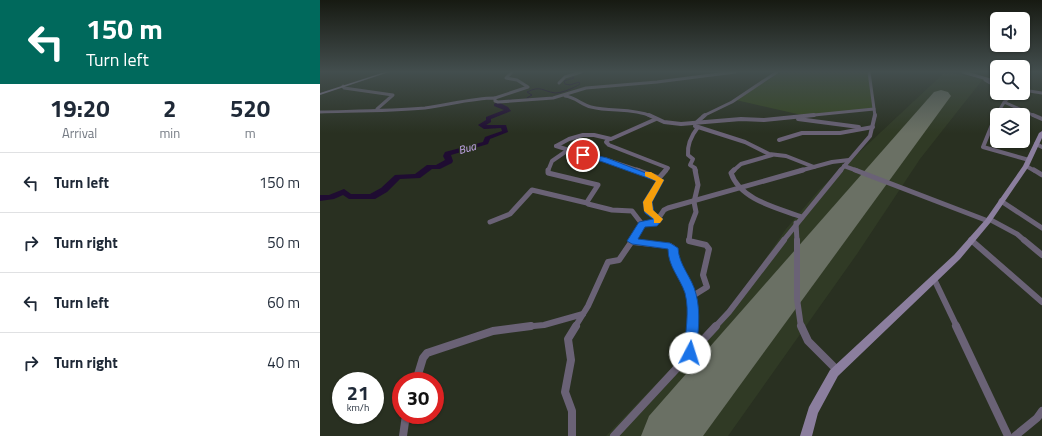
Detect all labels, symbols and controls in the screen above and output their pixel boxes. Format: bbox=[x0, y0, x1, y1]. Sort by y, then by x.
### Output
text: 150 m bbox=[86, 7, 163, 50]
map controls bbox=[990, 12, 1030, 148]
button: sound bbox=[990, 12, 1030, 52]
icon: left bbox=[20, 16, 72, 68]
text: Turn left bbox=[86, 46, 149, 73]
button: search bbox=[990, 60, 1030, 100]
text: 19:20 bbox=[50, 90, 110, 126]
text: 2 bbox=[163, 90, 177, 126]
text: 520 bbox=[230, 90, 270, 126]
button: layers bbox=[990, 108, 1030, 148]
text: Arrival bbox=[62, 123, 97, 143]
text: min bbox=[159, 123, 180, 143]
text: m bbox=[245, 123, 256, 143]
water label: Bua bbox=[456, 138, 478, 158]
pin bbox=[566, 138, 600, 172]
icon: arrive bbox=[572, 144, 594, 166]
text: Turn left bbox=[54, 171, 109, 194]
text: 150 m bbox=[259, 171, 300, 194]
icon: left bbox=[20, 172, 42, 194]
text: Turn right bbox=[54, 231, 118, 254]
text: 50 m bbox=[267, 231, 300, 254]
icon: right bbox=[20, 232, 42, 254]
text: Turn left bbox=[54, 291, 109, 314]
text: 60 m bbox=[267, 291, 300, 314]
icon: left bbox=[20, 292, 42, 314]
position arrow bbox=[669, 332, 711, 374]
text: Turn right bbox=[54, 351, 118, 374]
text: 40 m bbox=[267, 351, 300, 374]
icon: right bbox=[20, 352, 42, 374]
speed limit sign: 30 bbox=[392, 372, 444, 424]
text: 21 bbox=[347, 377, 369, 408]
text: km/h bbox=[347, 400, 369, 415]

